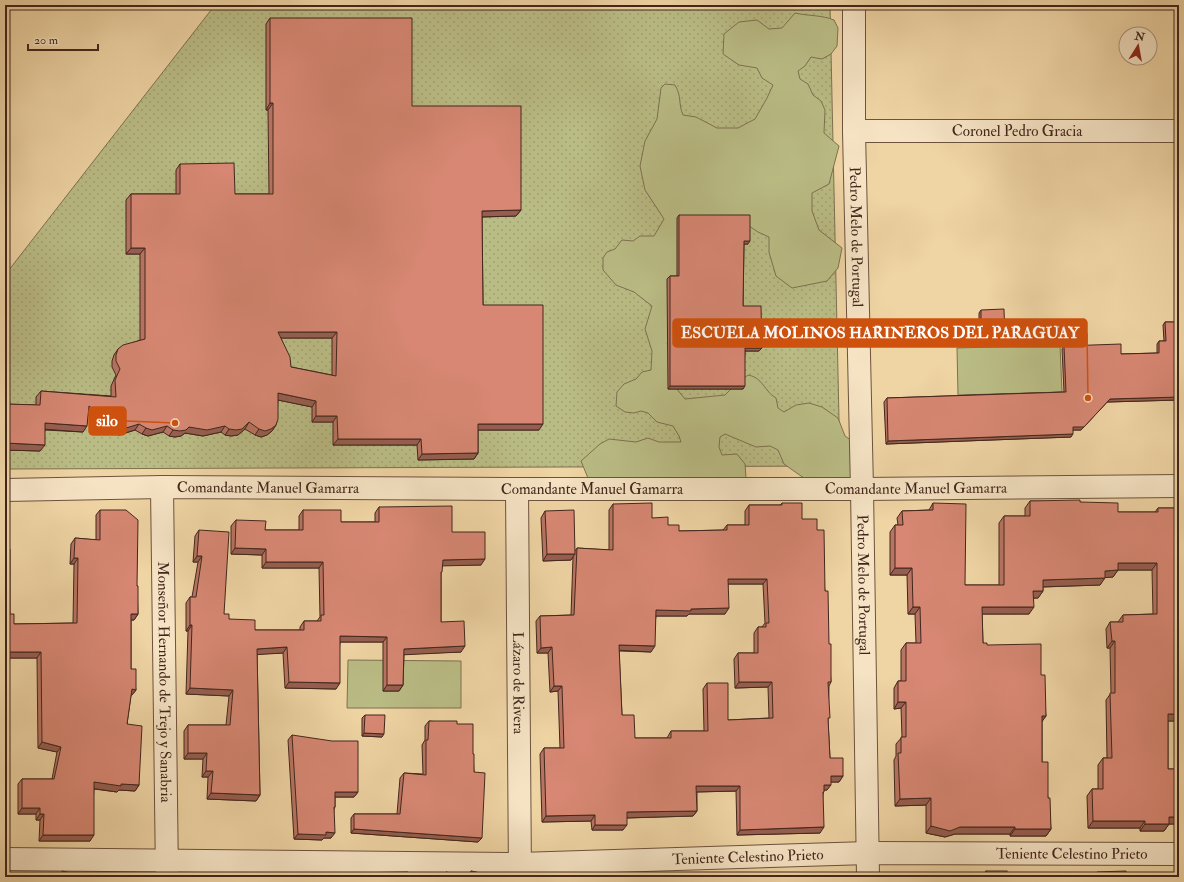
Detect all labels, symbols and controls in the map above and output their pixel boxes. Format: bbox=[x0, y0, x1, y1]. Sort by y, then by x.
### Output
scale bar bbox=[28, 26, 98, 52]
north arrow bbox=[1118, 26, 1158, 66]
text: N bbox=[1133, 29, 1147, 44]
text: 20 m bbox=[34, 33, 59, 48]
street label: Coronel Pedro Gracia bbox=[952, 122, 1083, 141]
street label: Pedro Melo de Portugal bbox=[845, 166, 867, 308]
callout: ESCUELA MOLINOS HARINEROS DEL PARAGUAY bbox=[673, 319, 1087, 347]
text: ESCUELA MOLINOS HARINEROS DEL PARAGUAY bbox=[681, 323, 1080, 343]
callout: silo bbox=[89, 407, 126, 435]
text: silo bbox=[96, 411, 118, 431]
street label: Comandante Manuel Gamarra bbox=[177, 478, 360, 498]
street label: Comandante Manuel Gamarra bbox=[825, 478, 1008, 499]
street label: Comandante Manuel Gamarra bbox=[501, 479, 684, 499]
street label: Pedro Melo de Portugal bbox=[853, 514, 874, 656]
street label: Monseñor Hernando de Trejo y Sanabria bbox=[153, 561, 176, 803]
street label: Lázaro de Rivera bbox=[509, 632, 528, 735]
street label: Teniente Celestino Prieto bbox=[996, 844, 1148, 863]
street label: Teniente Celestino Prieto bbox=[672, 845, 824, 869]

